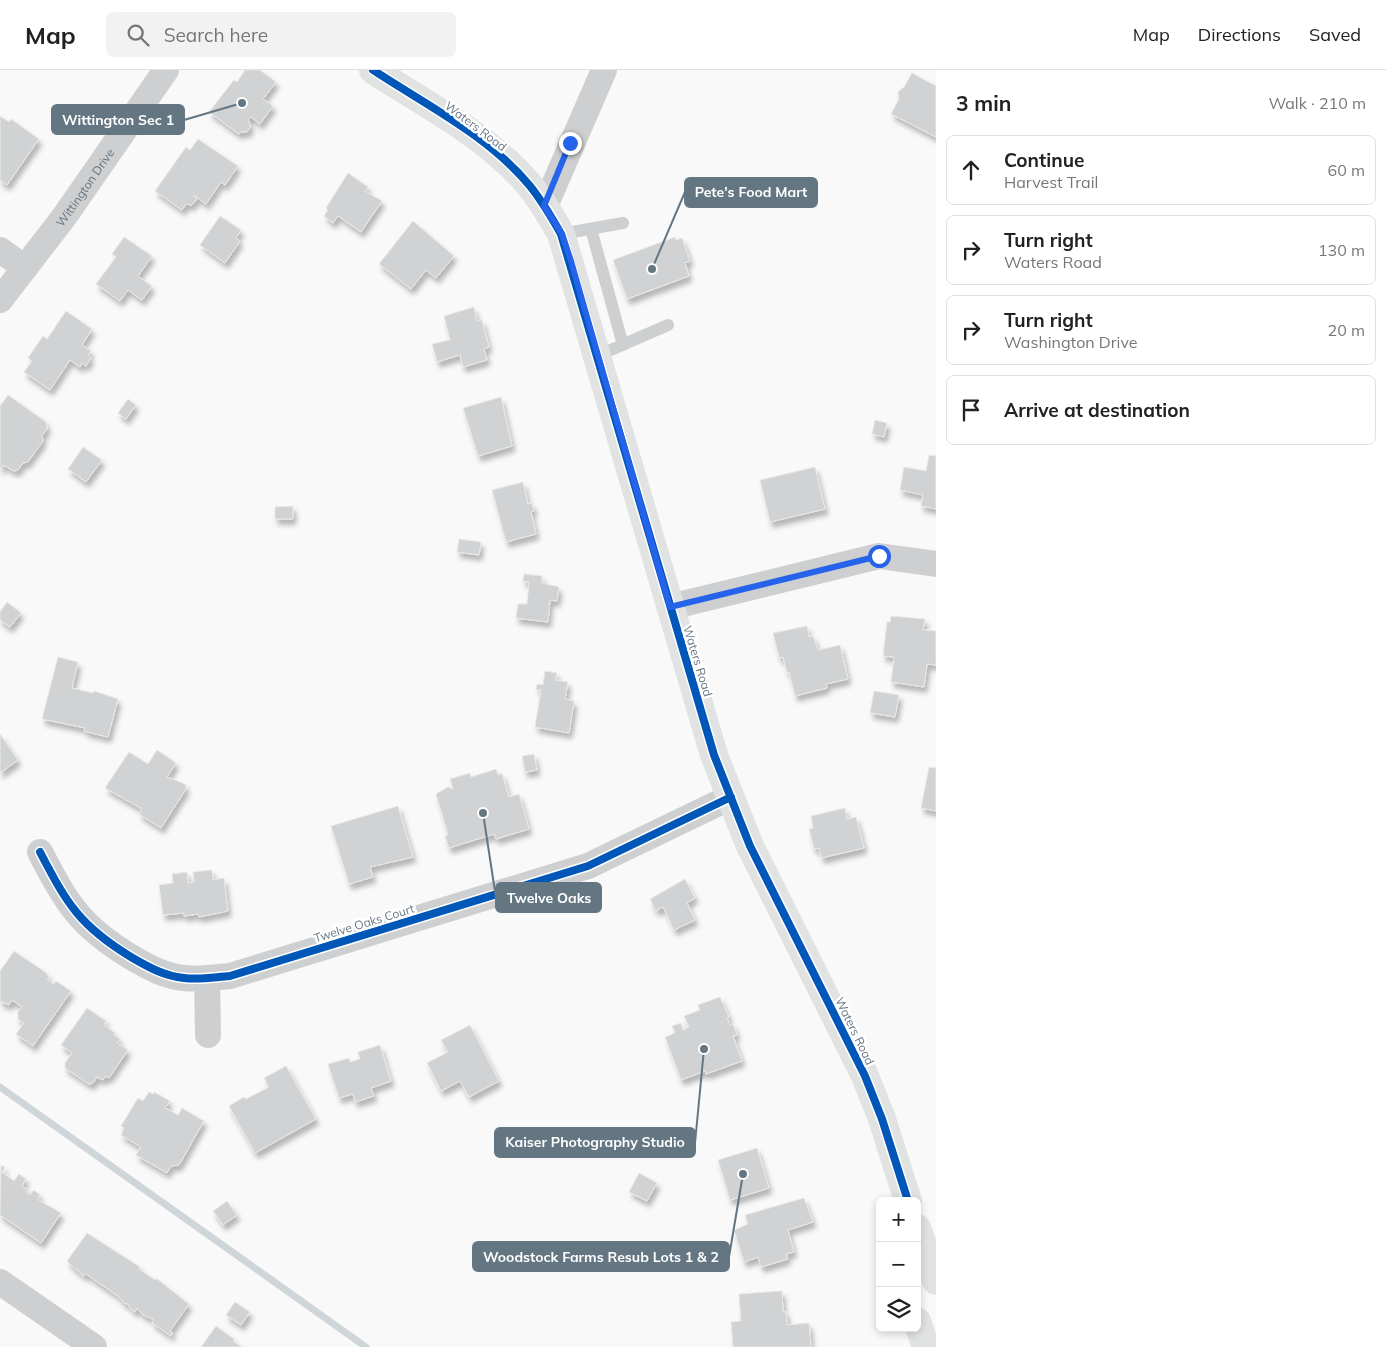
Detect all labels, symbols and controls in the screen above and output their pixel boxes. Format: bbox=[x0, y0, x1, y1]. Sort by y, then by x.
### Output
search box bbox=[106, 12, 456, 57]
text: Map bbox=[25, 20, 76, 50]
icon: search bbox=[124, 21, 152, 49]
text: Search here bbox=[164, 23, 268, 47]
text: Map bbox=[1133, 23, 1170, 46]
text: Directions bbox=[1198, 23, 1281, 46]
text: Saved bbox=[1309, 23, 1361, 46]
text: 3 min bbox=[956, 90, 1011, 116]
text: Walk · 210 m bbox=[1268, 93, 1366, 113]
street label: Waters Road bbox=[442, 98, 510, 154]
callout: Wittington Sec 1 bbox=[52, 105, 184, 134]
text: Wittington Sec 1 bbox=[62, 111, 174, 129]
route end bbox=[559, 132, 582, 155]
street label: Wittington Drive bbox=[52, 145, 117, 229]
text: Continue bbox=[1004, 148, 1084, 172]
icon: ahead bbox=[957, 156, 985, 184]
text: 60 m bbox=[1328, 160, 1365, 180]
text: Harvest Trail bbox=[1004, 172, 1098, 192]
callout: Pete's Food Mart bbox=[685, 178, 817, 207]
text: Pete's Food Mart bbox=[695, 183, 808, 201]
text: Turn right bbox=[1004, 228, 1093, 252]
icon: right bbox=[957, 236, 985, 264]
text: 130 m bbox=[1318, 240, 1365, 260]
text: Waters Road bbox=[1004, 252, 1102, 272]
text: Turn right bbox=[1004, 308, 1093, 332]
icon: right bbox=[957, 316, 985, 344]
text: 20 m bbox=[1328, 320, 1365, 340]
text: Washington Drive bbox=[1004, 332, 1137, 352]
icon: arrive bbox=[957, 396, 985, 424]
text: Arrive at destination bbox=[1004, 398, 1190, 422]
route start bbox=[868, 545, 891, 568]
street label: Waters Road bbox=[680, 624, 716, 698]
callout: Twelve Oaks bbox=[496, 883, 601, 912]
text: Twelve Oaks bbox=[507, 889, 591, 907]
street label: Twelve Oaks Court bbox=[312, 901, 416, 945]
street label: Waters Road bbox=[832, 995, 878, 1067]
callout: Kaiser Photography Studio bbox=[495, 1128, 695, 1157]
text: Kaiser Photography Studio bbox=[505, 1133, 685, 1151]
map controls bbox=[876, 1197, 921, 1332]
button: + bbox=[876, 1197, 921, 1242]
callout: Woodstock Farms Resub Lots 1 & 2 bbox=[473, 1242, 729, 1271]
button: − bbox=[876, 1242, 921, 1287]
text: Woodstock Farms Resub Lots 1 & 2 bbox=[483, 1248, 719, 1266]
button: layers bbox=[876, 1287, 921, 1332]

